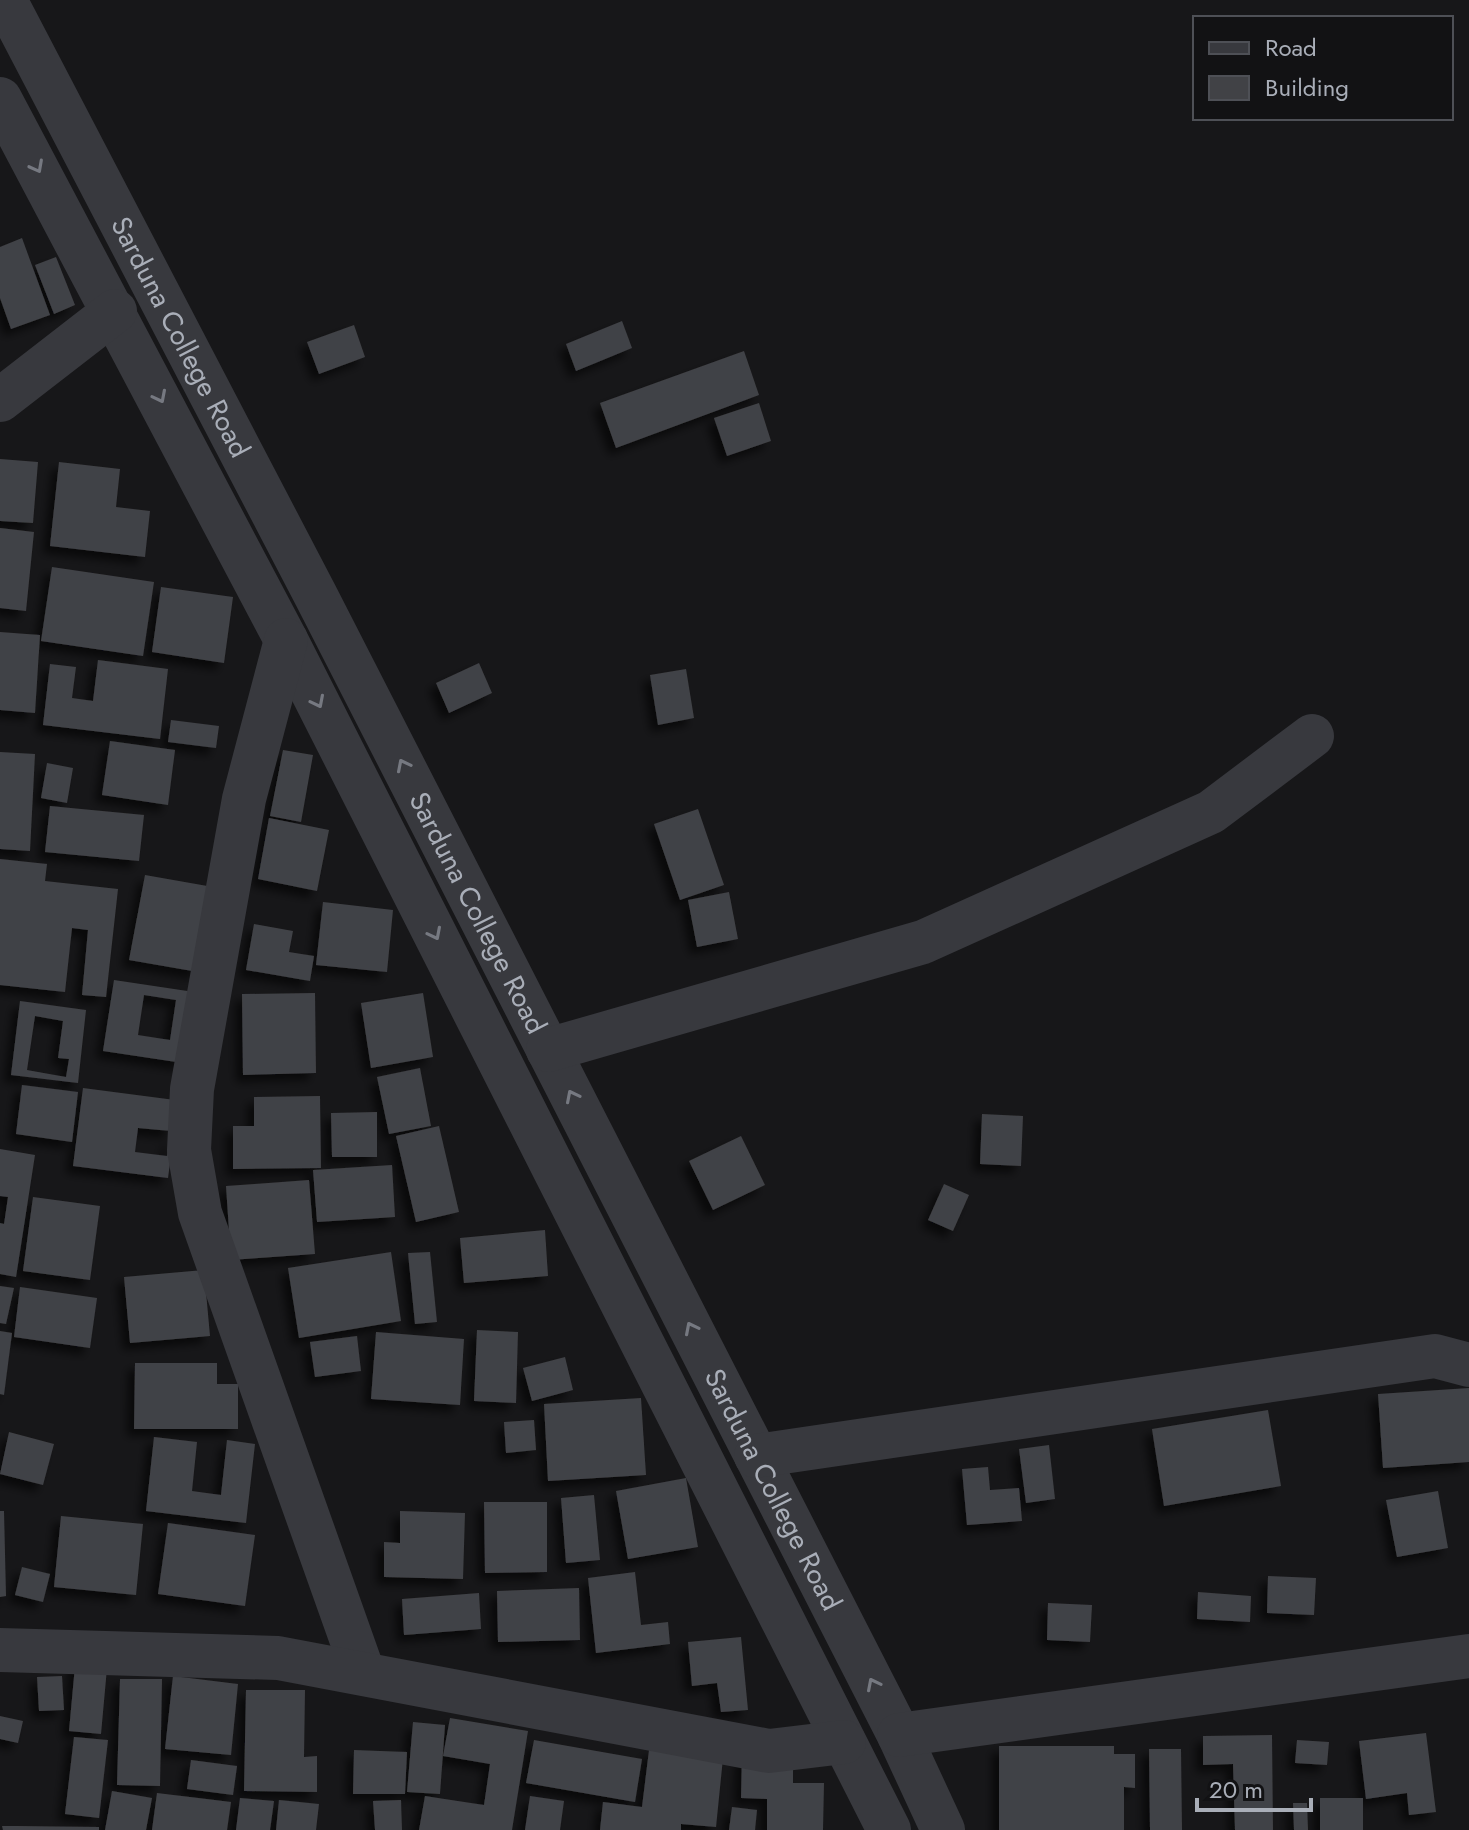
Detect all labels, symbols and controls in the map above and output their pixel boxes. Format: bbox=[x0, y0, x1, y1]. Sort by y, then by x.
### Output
legend bbox=[1193, 16, 1453, 120]
text: Road bbox=[1265, 30, 1317, 65]
text: Building bbox=[1265, 70, 1349, 105]
one-way arrow bbox=[28, 159, 43, 173]
street label: Sarduna College Road bbox=[101, 209, 261, 465]
one-way arrow bbox=[150, 388, 165, 403]
one-way arrow bbox=[308, 694, 323, 709]
one-way arrow bbox=[397, 759, 412, 774]
street label: Sarduna College Road bbox=[399, 785, 557, 1041]
one-way arrow bbox=[425, 926, 441, 941]
one-way arrow bbox=[567, 1090, 582, 1105]
one-way arrow bbox=[685, 1321, 700, 1336]
street label: Sarduna College Road bbox=[694, 1361, 852, 1618]
one-way arrow bbox=[867, 1678, 882, 1693]
scale bar bbox=[1197, 1762, 1311, 1812]
text: 20 m bbox=[1209, 1772, 1263, 1807]

